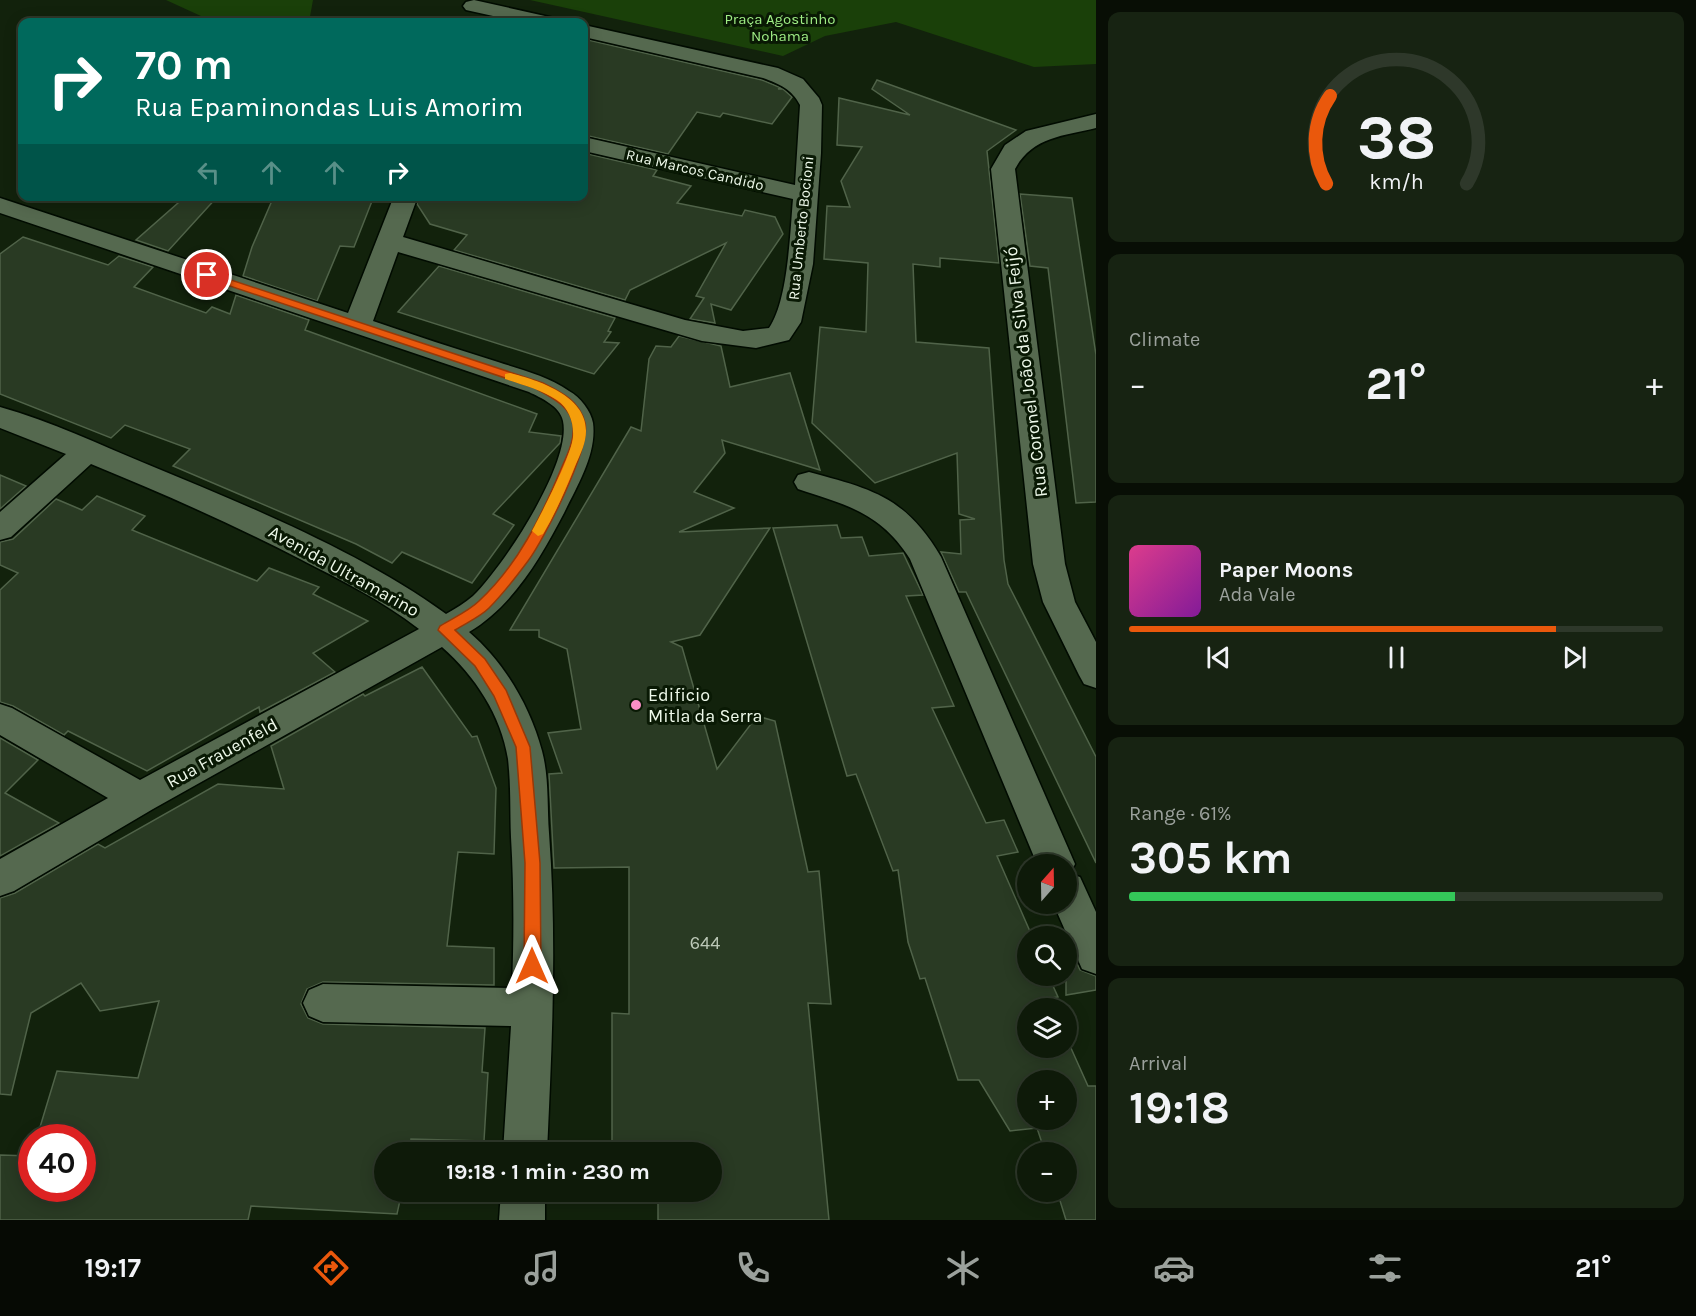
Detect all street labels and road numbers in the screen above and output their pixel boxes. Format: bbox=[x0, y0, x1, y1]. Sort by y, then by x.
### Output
street label: Rua Marcos Candido bbox=[624, 145, 766, 195]
street label: Rua Umberto Bocioni bbox=[784, 155, 818, 301]
street label: Rua Coronel João da Silva Feijó bbox=[1000, 245, 1052, 499]
street label: Avenida Ultramarino bbox=[265, 521, 423, 621]
street label: Rua Frauenfeld bbox=[162, 713, 282, 793]

